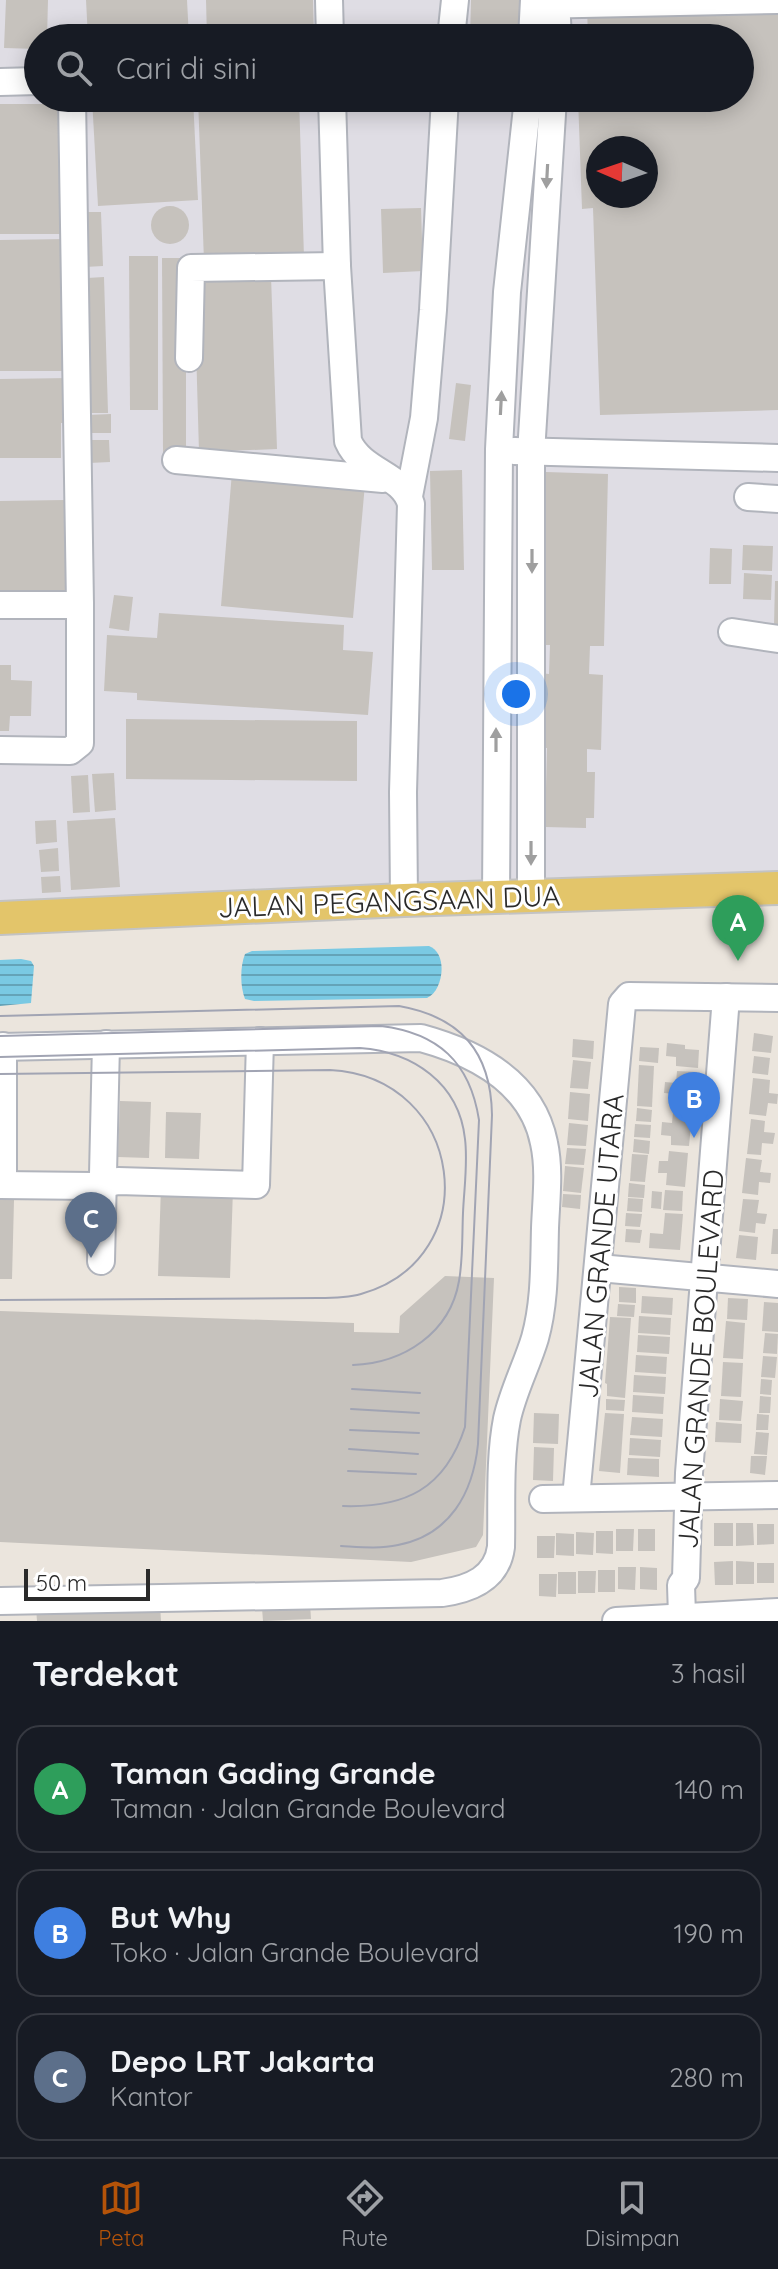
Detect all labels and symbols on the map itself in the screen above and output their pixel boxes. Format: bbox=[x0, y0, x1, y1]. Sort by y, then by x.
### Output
north arrow bbox=[586, 136, 658, 208]
one-way arrow bbox=[540, 164, 553, 189]
one-way arrow bbox=[495, 390, 508, 415]
one-way arrow bbox=[526, 549, 538, 574]
your location bbox=[496, 674, 536, 714]
one-way arrow bbox=[490, 727, 502, 752]
one-way arrow bbox=[525, 841, 537, 866]
street label: JALAN PEGANGSAAN DUA bbox=[217, 878, 561, 924]
pin: A bbox=[712, 895, 764, 961]
pin: B bbox=[668, 1072, 720, 1138]
street label: JALAN GRANDE UTARA bbox=[569, 1092, 631, 1400]
street label: JALAN GRANDE BOULEVARD bbox=[669, 1168, 731, 1550]
pin: C bbox=[65, 1192, 117, 1258]
scale bar bbox=[24, 1565, 150, 1601]

